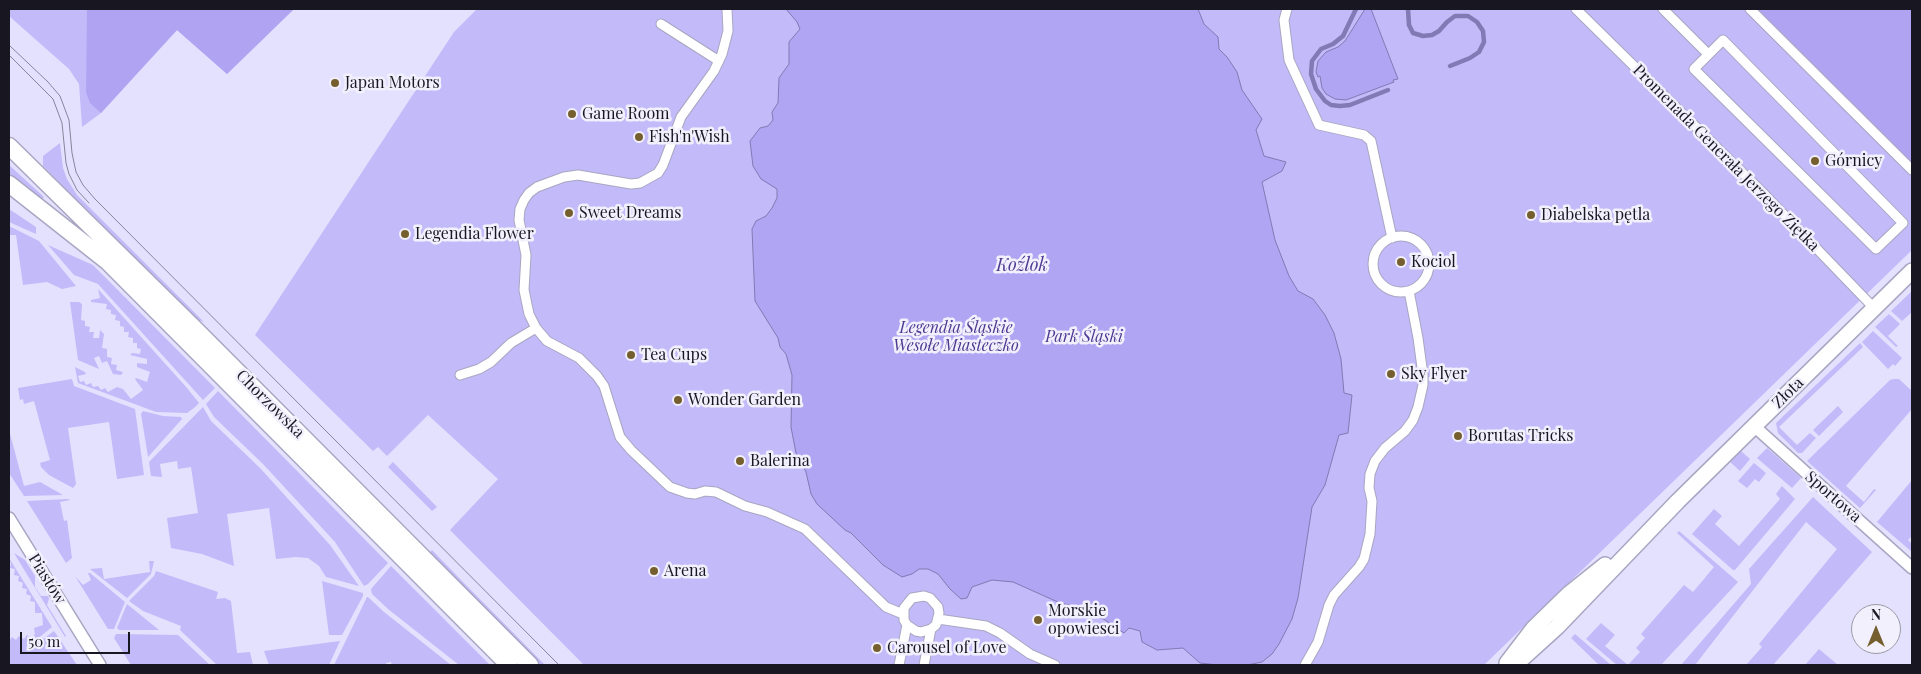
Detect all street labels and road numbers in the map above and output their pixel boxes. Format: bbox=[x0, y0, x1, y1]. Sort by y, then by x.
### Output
street label: Promenada Generała Jerzego Ziętka bbox=[1629, 61, 1823, 255]
street label: Chorzowska bbox=[232, 366, 308, 442]
street label: Złota bbox=[1768, 373, 1808, 413]
street label: Sportowa bbox=[1801, 467, 1865, 527]
street label: Piastów bbox=[24, 550, 70, 608]

